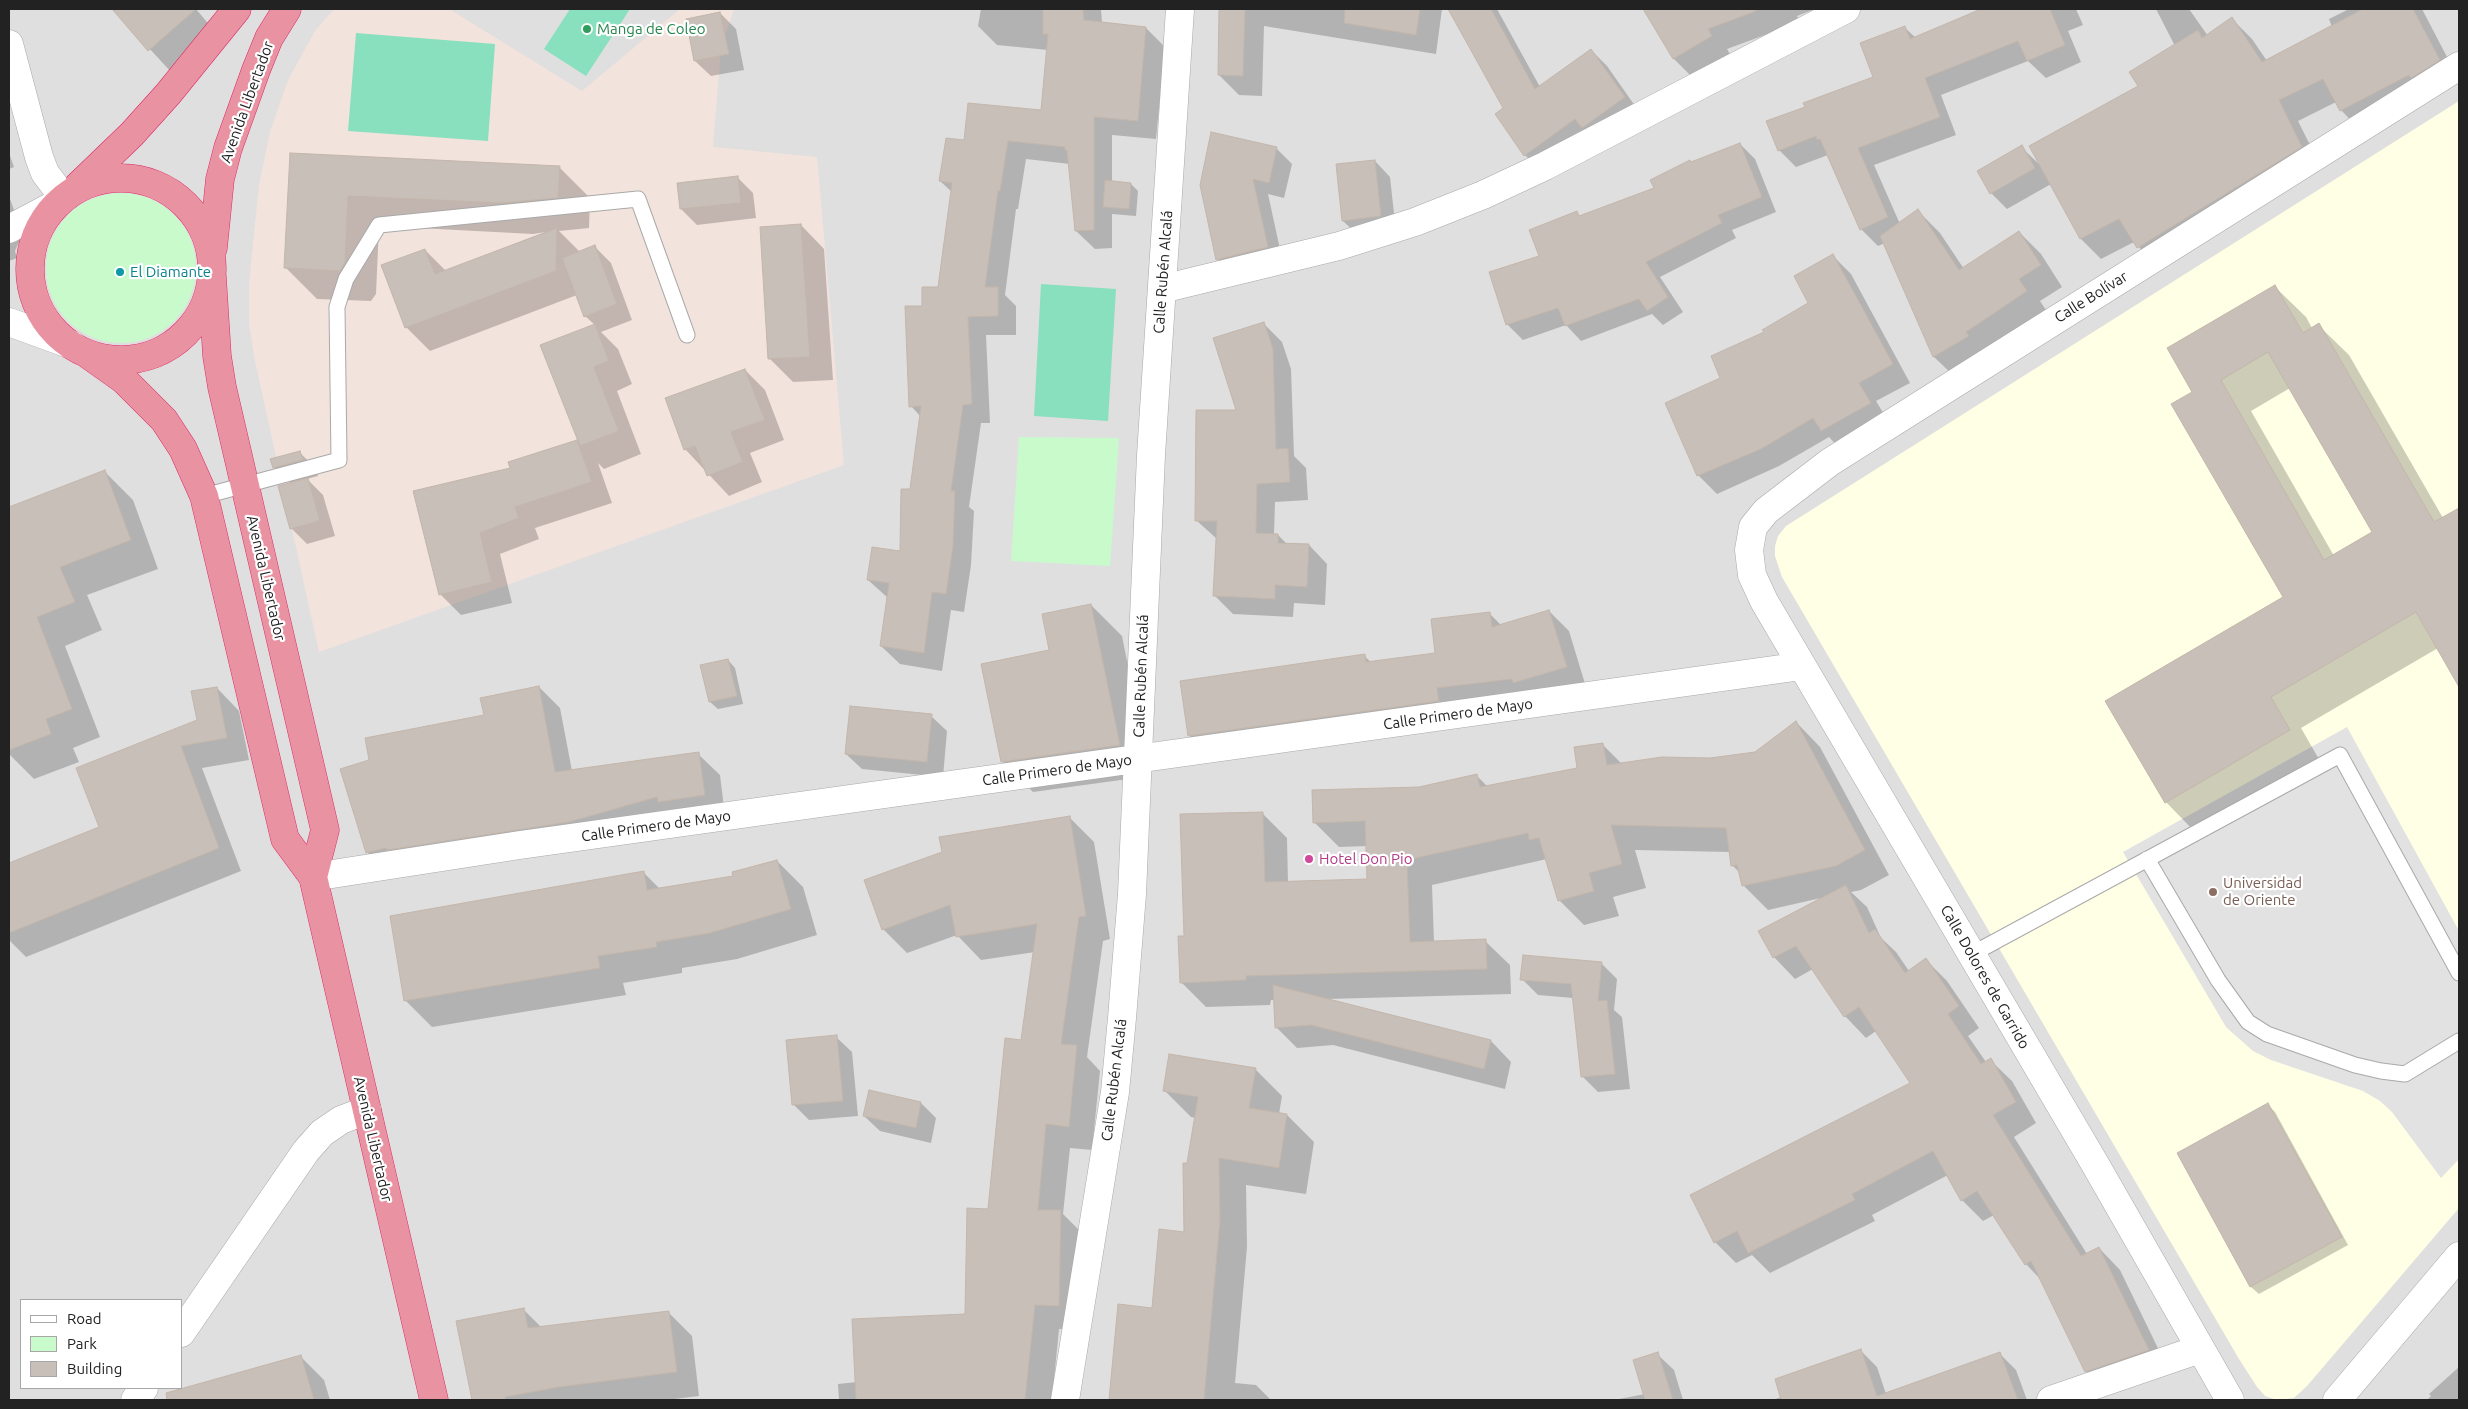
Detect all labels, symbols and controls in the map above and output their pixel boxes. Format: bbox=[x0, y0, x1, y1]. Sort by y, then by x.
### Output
place label: Manga de Coleo bbox=[597, 20, 706, 38]
marker: Manga de Coleo bbox=[581, 23, 593, 35]
street label: Avenida Libertador bbox=[217, 39, 277, 165]
street label: Calle Rubén Alcalá bbox=[1150, 210, 1176, 334]
place label: El Diamante bbox=[130, 263, 211, 281]
marker: El Diamante bbox=[114, 266, 126, 278]
street label: Calle Bolívar bbox=[2051, 267, 2131, 327]
street label: Avenida Libertador bbox=[243, 514, 289, 642]
street label: Calle Rubén Alcalá bbox=[1130, 614, 1152, 738]
street label: Calle Primero de Mayo bbox=[1382, 695, 1534, 733]
street label: Calle Primero de Mayo bbox=[981, 751, 1133, 789]
street label: Calle Primero de Mayo bbox=[580, 807, 732, 845]
place label: Hotel Don Pio bbox=[1319, 850, 1412, 868]
marker: Hotel Don Pio bbox=[1303, 853, 1315, 865]
place label: Universidad de Oriente bbox=[2223, 874, 2302, 909]
marker: Universidad de Oriente bbox=[2207, 886, 2219, 898]
street label: Calle Dolores de Garrido bbox=[1936, 902, 2034, 1052]
street label: Calle Rubén Alcalá bbox=[1098, 1018, 1130, 1142]
street label: Avenida Libertador bbox=[350, 1075, 396, 1203]
legend bbox=[20, 1299, 182, 1389]
text: Road bbox=[67, 1310, 102, 1327]
text: Park bbox=[67, 1335, 97, 1352]
text: Building bbox=[67, 1360, 122, 1377]

